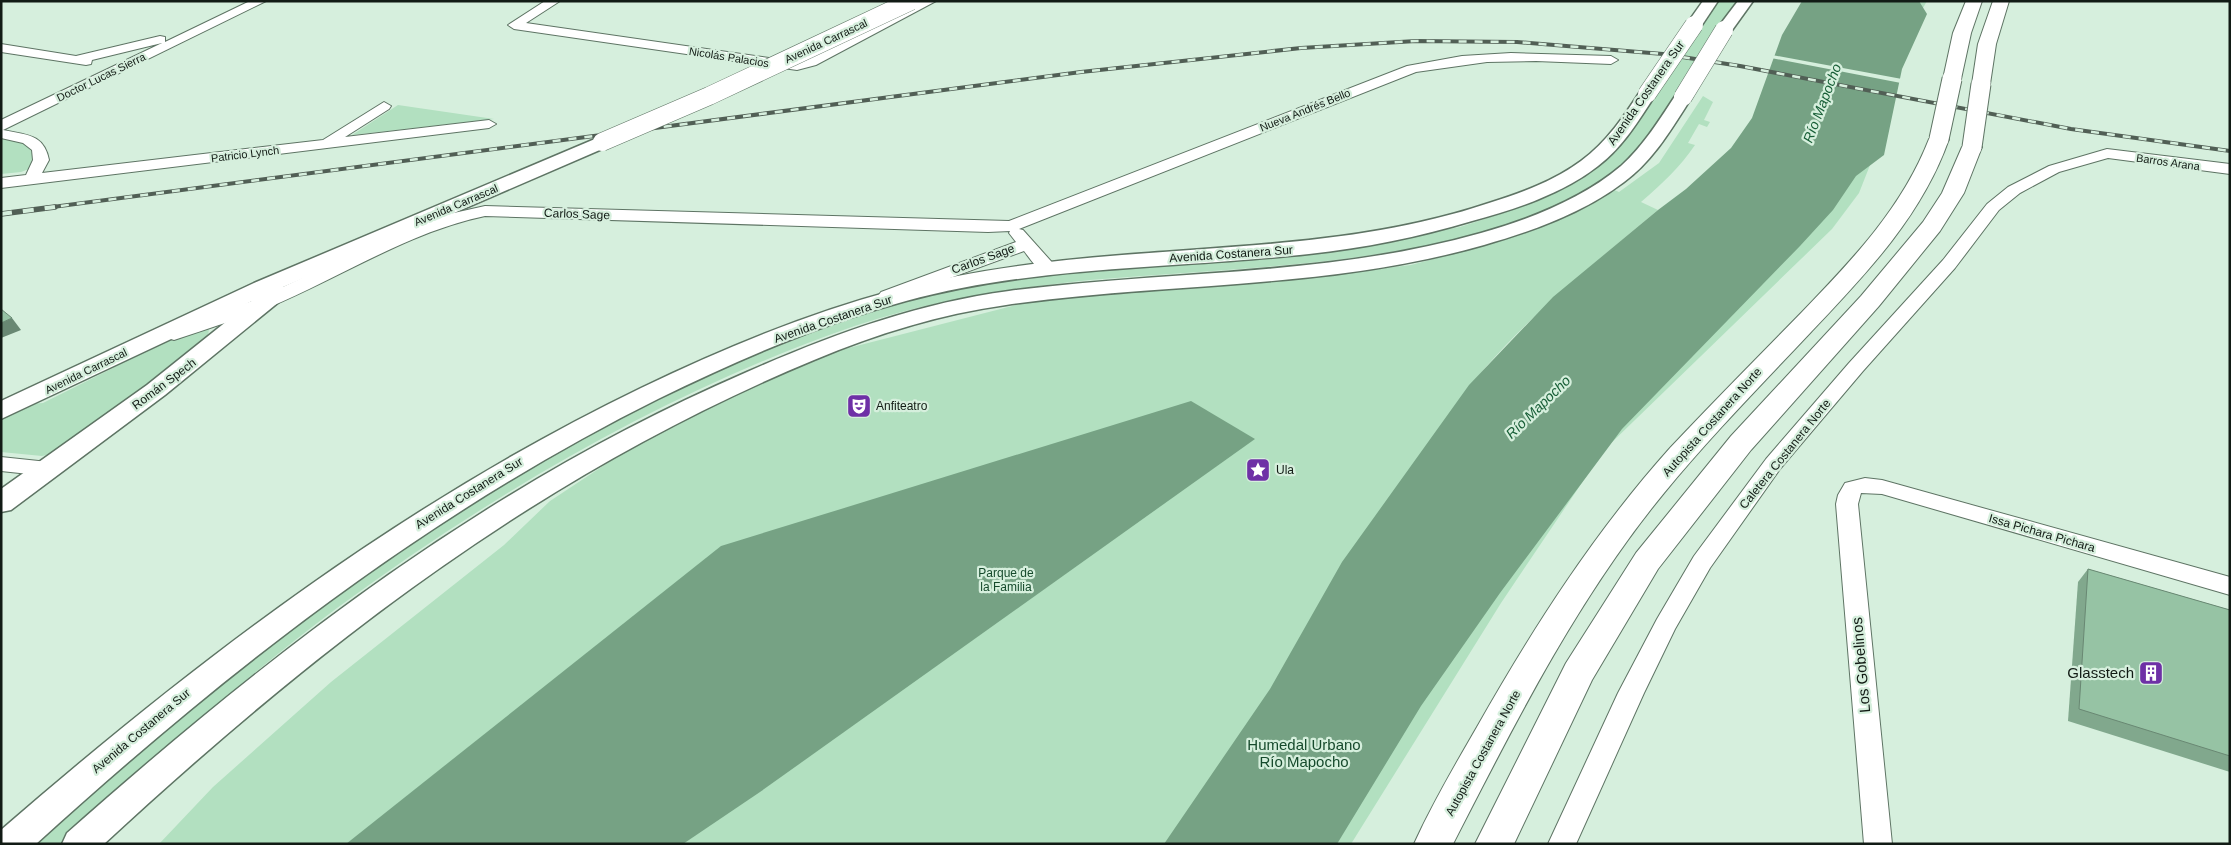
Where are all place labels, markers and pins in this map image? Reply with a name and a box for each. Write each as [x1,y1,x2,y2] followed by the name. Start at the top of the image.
[846,393,872,419] theatre icon: Anfiteatro
[876,399,928,413] place label: Anfiteatro
[1245,457,1271,483] place icon: Ula
[1276,463,1294,477] place label: Ula
[2138,660,2164,686] building icon: Glasstech
[2067,664,2134,681] place label: Glasstech

